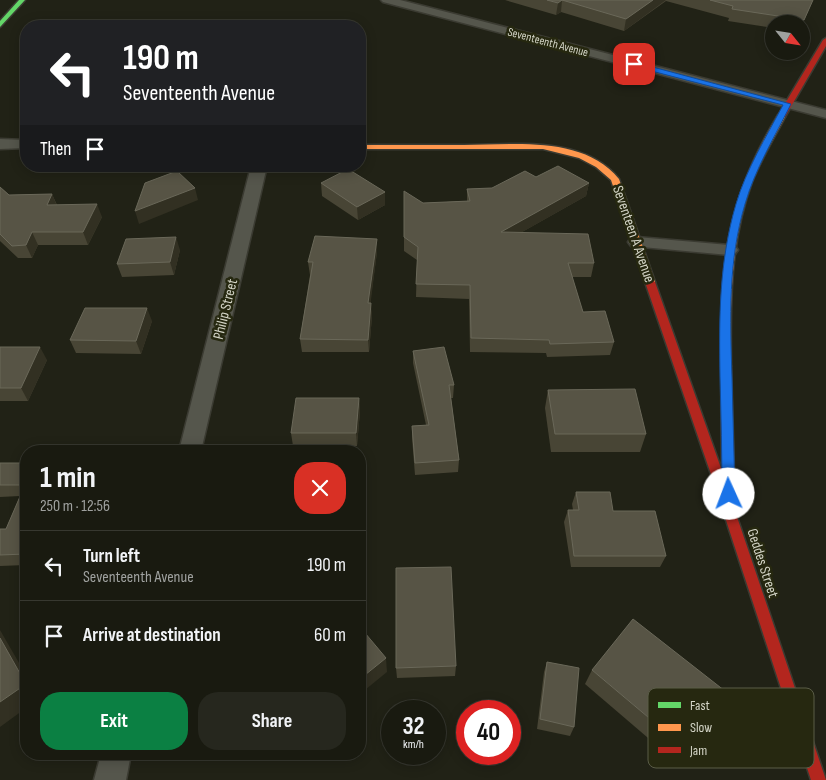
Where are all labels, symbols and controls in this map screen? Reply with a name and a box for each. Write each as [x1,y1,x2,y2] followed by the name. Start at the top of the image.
[765,15,810,60] north arrow
[765,15,810,60] map controls
[506,25,590,61] street label: Seventeenth Avenue
[123,37,199,80] text: 190 m
[40,40,105,105] icon: left
[613,43,655,85] pin
[620,50,648,78] icon: arrive
[123,80,275,107] text: Seventeenth Avenue
[81,135,109,163] icon: arrive
[40,138,71,161] text: Then
[608,183,659,285] street label: Seventeen A Avenue
[209,276,242,341] street label: Philip Street
[40,460,96,496] text: 1 min
[294,462,346,514] button: close
[702,467,754,519] position arrow
[40,497,110,516] text: 250 m · 12:56
[742,526,783,600] street label: Geddes Street
[83,545,140,568] text: Turn left
[40,552,68,580] icon: left
[307,554,346,577] text: 190 m
[83,568,194,587] text: Seventeenth Avenue
[40,622,68,650] icon: arrive
[83,624,221,647] text: Arrive at destination
[314,624,346,647] text: 60 m
[648,688,814,768] legend
[40,692,188,750] button: Exit
[198,692,346,750] button: Share
[690,697,710,714] text: Fast
[456,700,521,765] speed limit sign: 40
[402,711,425,742] text: 32
[690,719,712,736] text: Slow
[403,737,424,752] text: km/h
[689,742,707,759] text: Jam

